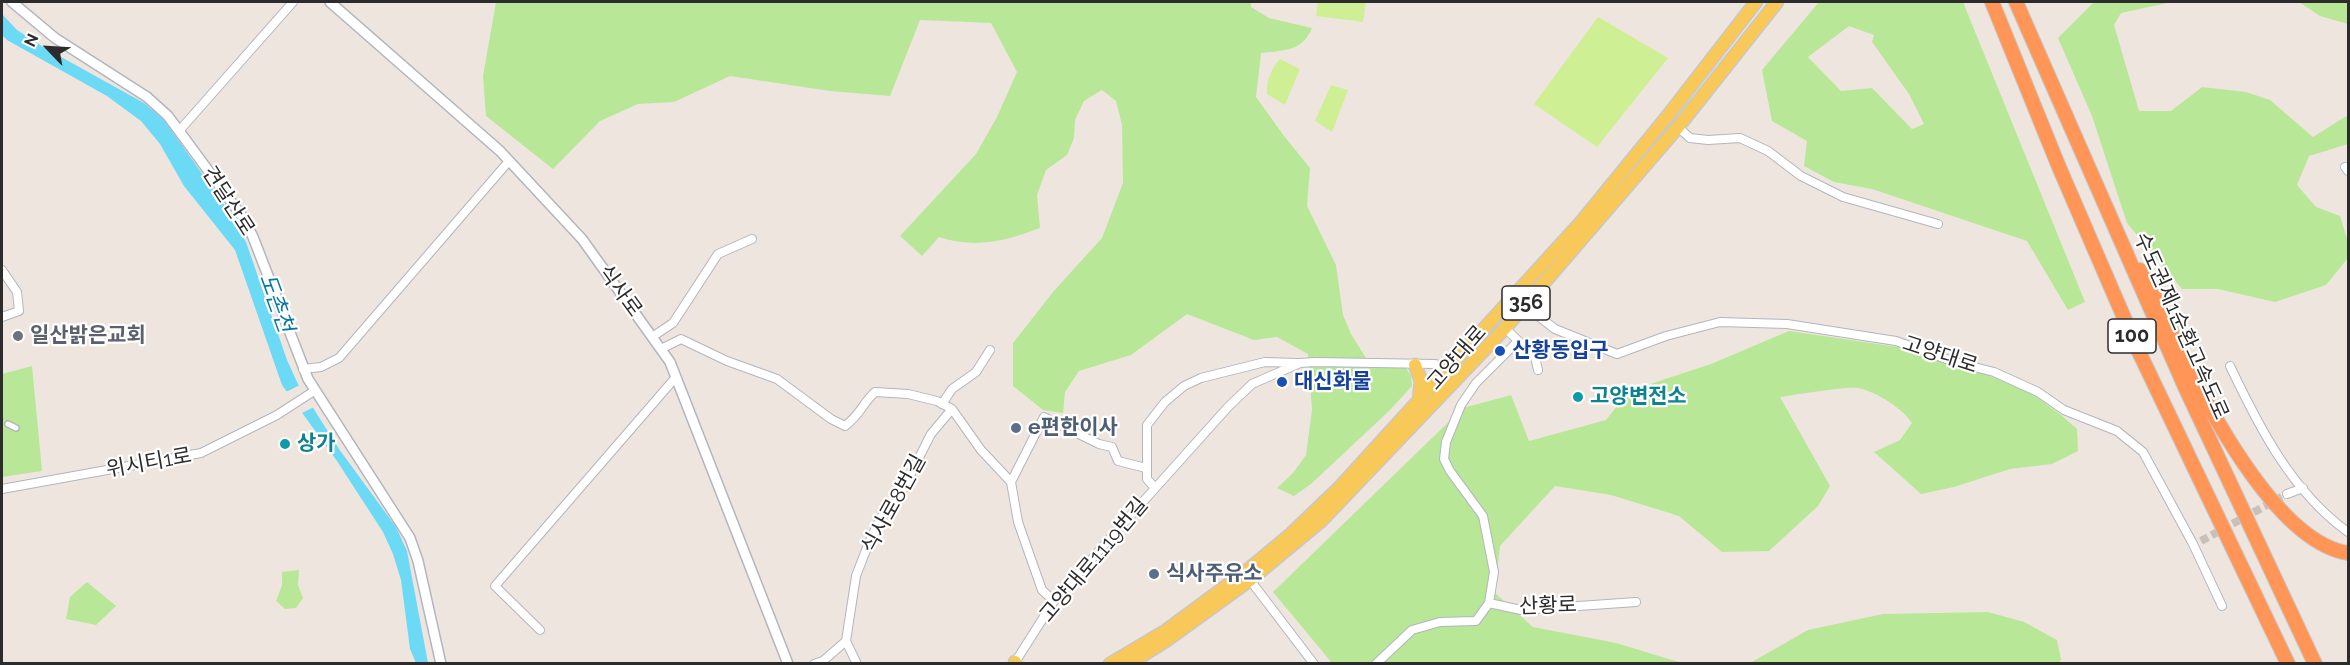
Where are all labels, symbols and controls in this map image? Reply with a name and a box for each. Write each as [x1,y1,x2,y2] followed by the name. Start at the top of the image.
[18,18,78,78] north arrow
[20,31,42,50] text: N
[196,162,260,240] street label: 견달산로
[2128,229,2234,423] street label: 수도권제1순환고속도로
[593,260,647,322] street label: 식사로
[253,270,299,336] water label: 도촌천
[1502,286,1550,320] road number: 356
[2108,319,2156,353] road number: 100
[1422,321,1492,395] street label: 고양대로
[30,323,146,349] place label: 일산밝은교회
[11,329,25,343] marker: 일산밝은교회
[1899,331,1981,379] street label: 고양대로
[1512,338,1609,364] place label: 산황동입구
[1493,344,1507,358] marker: 산황동입구
[1294,369,1371,395] place label: 대신화물
[1275,375,1289,389] marker: 대신화물
[1590,384,1687,410] place label: 고양변전소
[1571,390,1585,404] marker: 고양변전소
[1028,415,1118,441] place label: e편한이사
[1009,421,1023,435] marker: e편한이사
[297,431,336,457] place label: 상가
[278,437,292,451] marker: 상가
[104,443,194,483] street label: 위시티1로
[857,450,931,558] street label: 식사로8번길
[1034,492,1154,628] street label: 고양대로1119번길
[1166,561,1263,587] place label: 식사주유소
[1147,567,1161,581] marker: 식사주유소
[1519,592,1577,620] street label: 산황로

